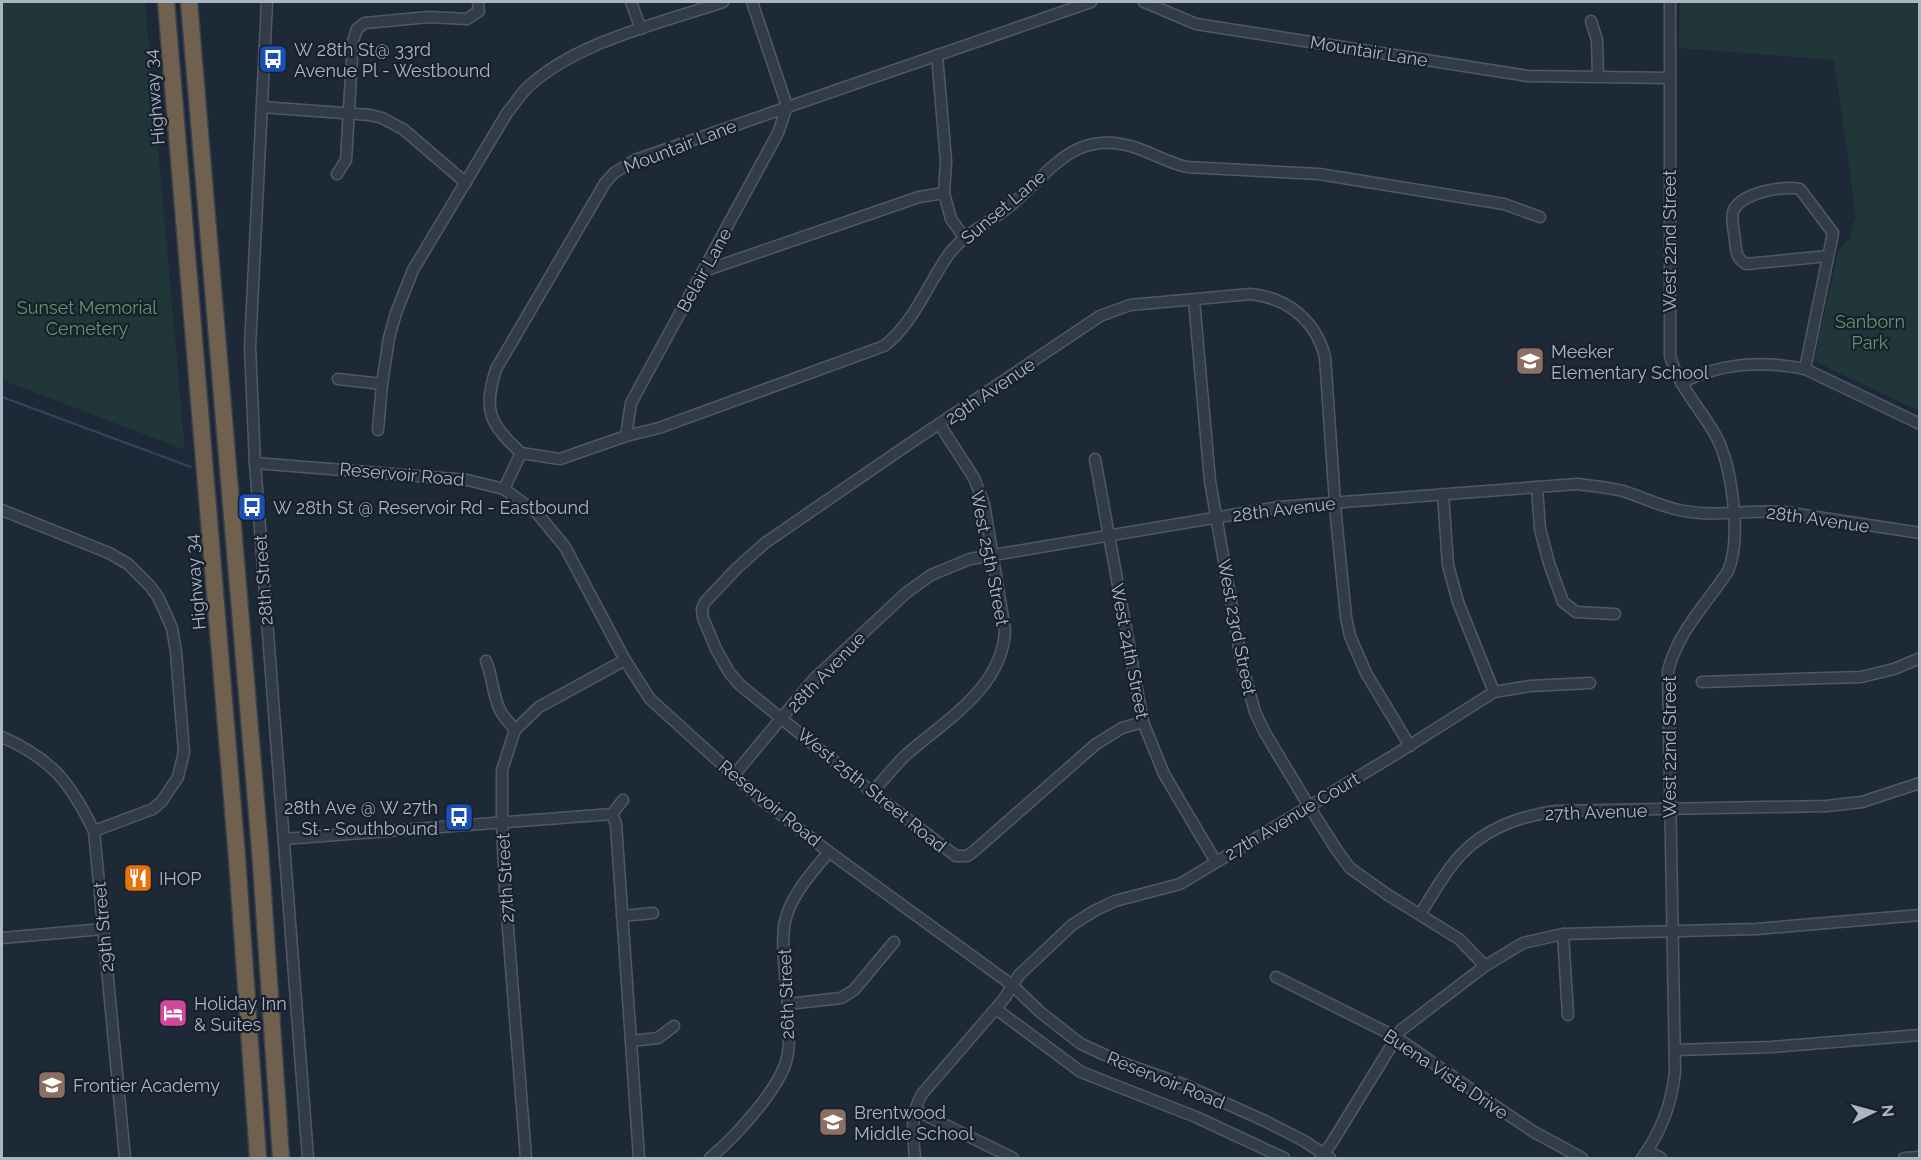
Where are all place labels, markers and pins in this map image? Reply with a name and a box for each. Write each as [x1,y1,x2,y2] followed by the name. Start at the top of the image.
[294,39,491,81] place label: W 28th St@ 33rd Avenue Pl - Westbound
[257,43,289,75] bus stop icon: W 28th St@ 33rd Avenue Pl - Westbound
[1551,341,1709,383] place label: Meeker Elementary School
[1514,345,1546,377] school or university icon: Meeker Elementary School
[236,491,268,523] bus stop icon: W 28th St @ Reservoir Rd - Eastbound
[273,497,589,518] place label: W 28th St @ Reservoir Rd - Eastbound
[284,797,438,839] place label: 28th Ave @ W 27th St - Southbound
[443,801,475,833] bus stop icon: 28th Ave @ W 27th St - Southbound
[122,862,154,894] restaurant icon: IHOP
[159,868,201,889] place label: IHOP
[194,993,287,1035] place label: Holiday Inn & Suites
[157,997,189,1029] hotel icon: Holiday Inn & Suites
[36,1069,68,1101] school or university icon: Frontier Academy
[73,1075,220,1096] place label: Frontier Academy
[854,1102,974,1144] place label: Brentwood Middle School
[817,1106,849,1138] school or university icon: Brentwood Middle School

